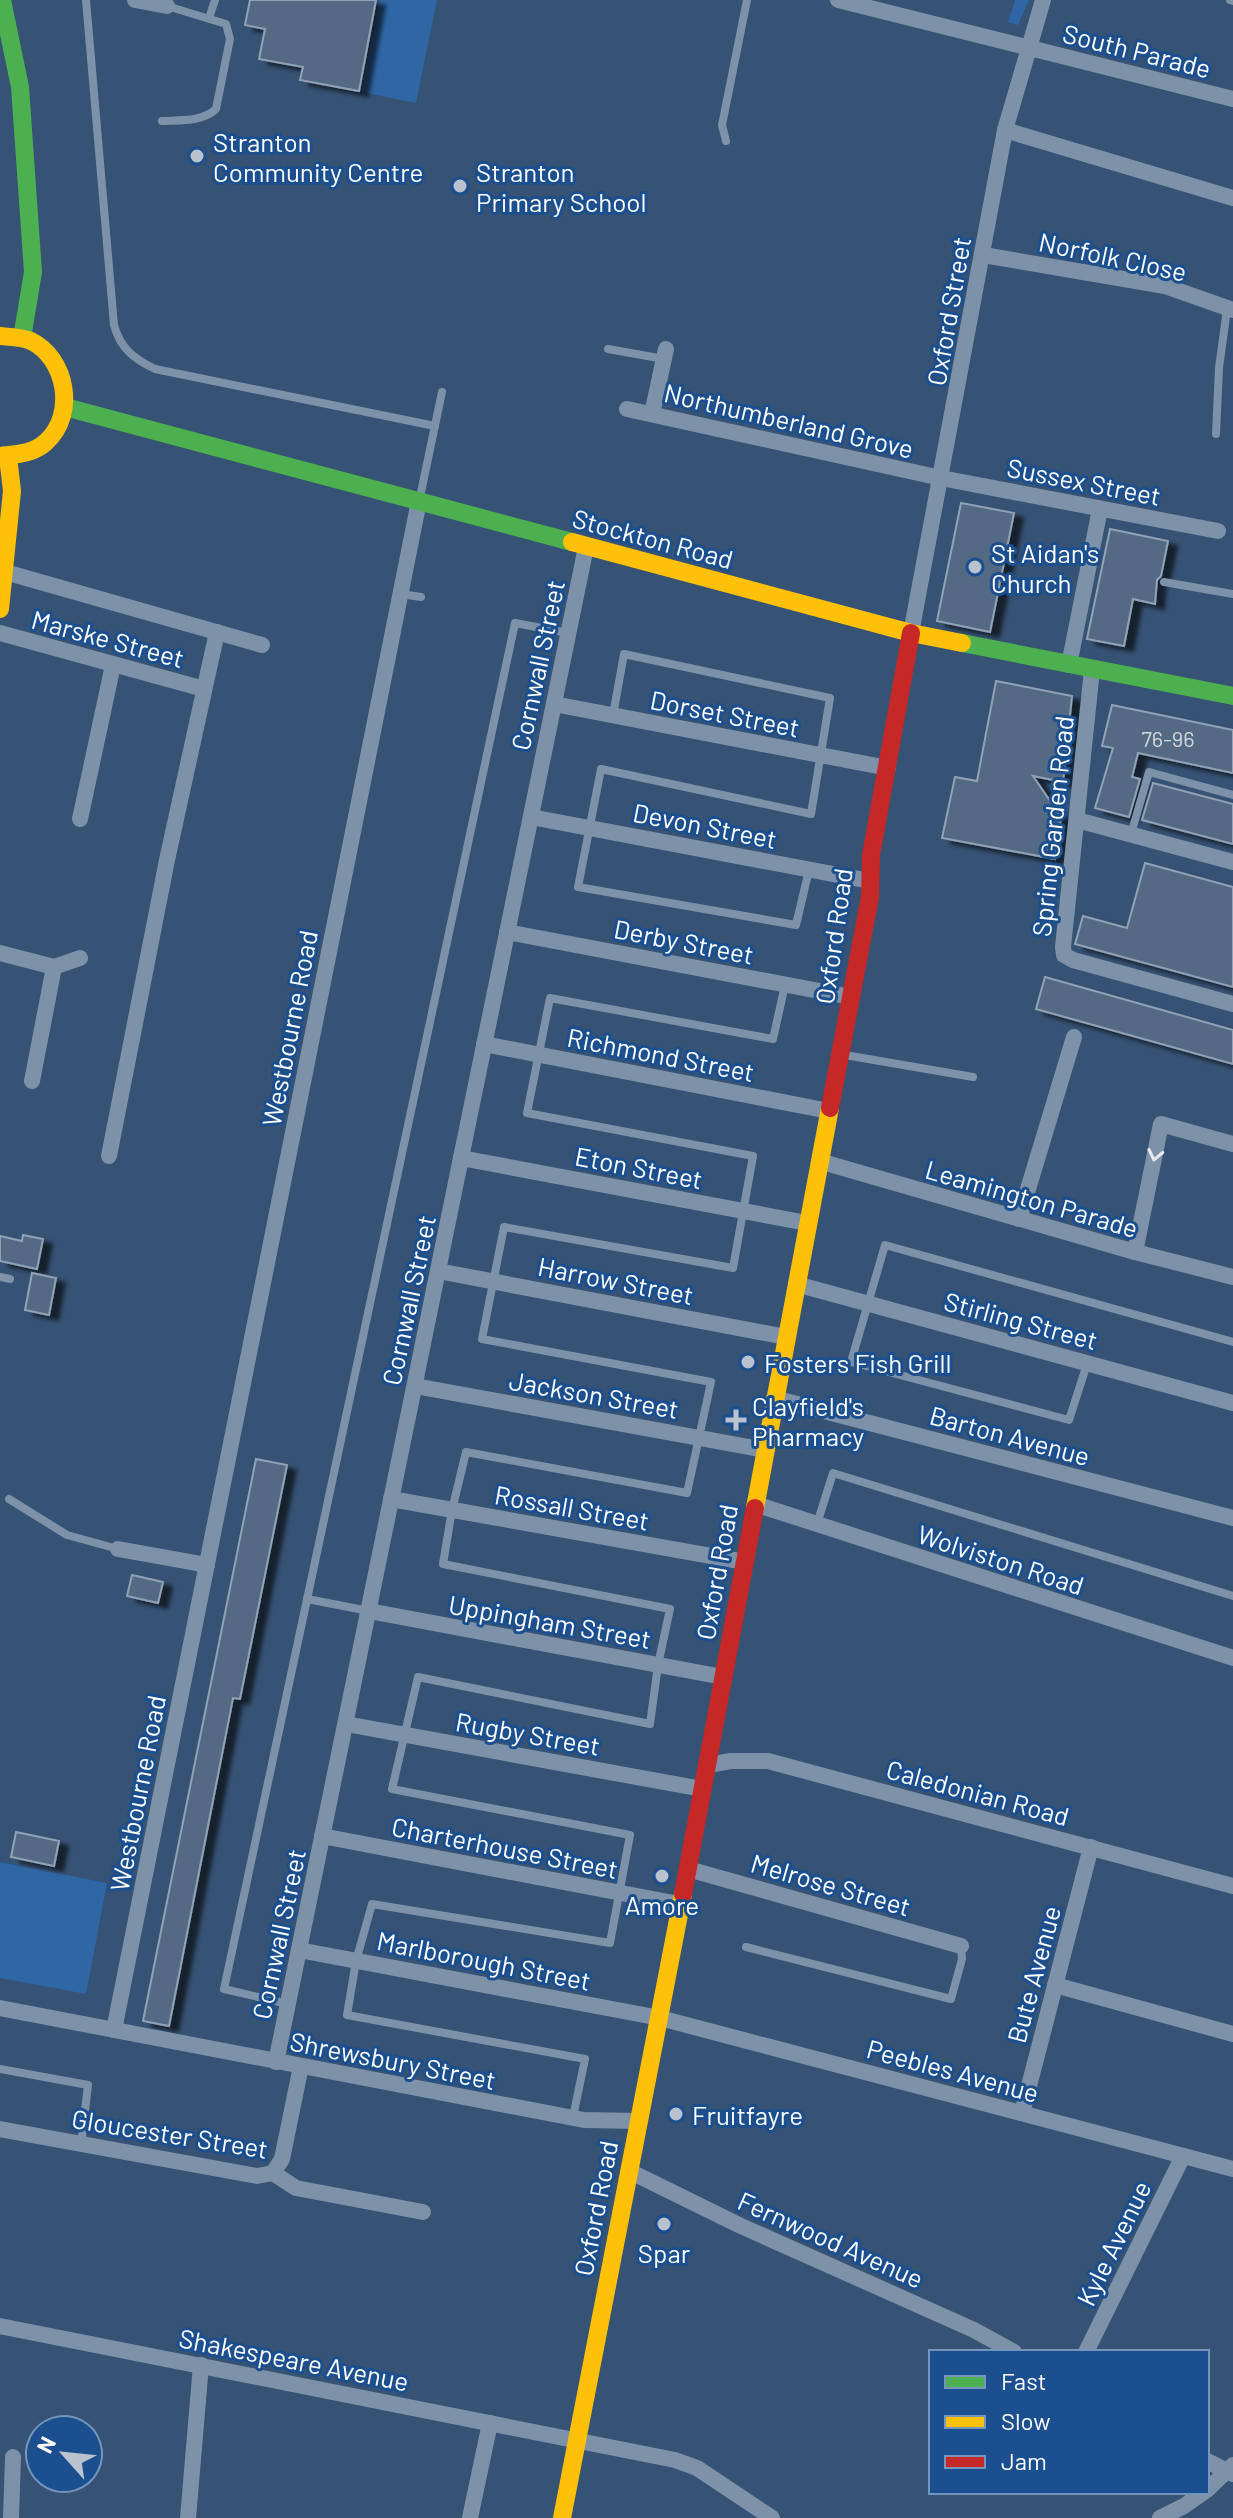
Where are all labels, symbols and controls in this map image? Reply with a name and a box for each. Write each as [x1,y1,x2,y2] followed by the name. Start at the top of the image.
[1060,17,1214,83] street label: South Parade
[213,126,423,187] place label: Stranton Community Centre
[188,147,206,165] marker: Stranton Community Centre
[476,156,647,217] place label: Stranton Primary School
[451,177,469,195] marker: Stranton Primary School
[1036,225,1190,287] street label: Norfolk Close
[920,234,976,388] street label: Oxford Street
[661,376,917,464] street label: Northumberland Grove
[1005,451,1163,511] street label: Sussex Street
[569,502,737,574] street label: Stockton Road
[991,537,1099,598] place label: St Aidan's Church
[966,558,984,576] marker: St Aidan's Church
[504,577,570,753] street label: Cornwall Street
[28,603,188,673] street label: Marske Street
[648,683,802,743] street label: Dorset Street
[1025,714,1079,938] street label: Spring Garden Road
[1141,725,1195,751] house number: 76-96
[630,796,780,854] street label: Devon Street
[808,866,858,1006] street label: Oxford Road
[612,912,756,970] street label: Derby Street
[255,927,323,1129] street label: Westbourne Road
[565,1021,757,1087] street label: Richmond Street
[573,1139,705,1195] street label: Eton Street
[1147,1148,1164,1161] one-way arrow
[922,1153,1142,1243] street label: Leamington Parade
[375,1212,441,1388] street label: Cornwall Street
[536,1250,696,1310] street label: Harrow Street
[941,1285,1101,1355] street label: Stirling Street
[764,1347,952,1378] place label: Fosters Fish Grill
[739,1353,757,1371] marker: Fosters Fish Grill
[507,1364,681,1424] street label: Jackson Street
[752,1390,864,1451] place label: Clayfield's Pharmacy
[927,1399,1093,1471] street label: Barton Avenue
[727,1411,745,1429] marker: Clayfield's Pharmacy
[492,1478,652,1536] street label: Rossall Street
[689,1502,743,1642] street label: Oxford Road
[914,1518,1088,1600] street label: Wolviston Road
[446,1588,654,1654] street label: Uppingham Street
[103,1692,171,1894] street label: Westbourne Road
[453,1705,603,1761] street label: Rugby Street
[883,1753,1073,1831] street label: Caledonian Road
[389,1810,621,1884] street label: Charterhouse Street
[245,1846,311,2022] street label: Cornwall Street
[748,1846,914,1922] street label: Melrose Street
[653,1867,671,1885] marker: Amore
[625,1889,699,1920] place label: Amore
[1000,1902,1066,2046] street label: Bute Avenue
[374,1924,594,1996] street label: Marlborough Street
[287,2025,499,2095] street label: Shrewsbury Street
[864,2032,1042,2108] street label: Peebles Avenue
[692,2099,803,2130] place label: Fruitfayre
[70,2102,270,2164] street label: Gloucester Street
[667,2105,685,2123] marker: Fruitfayre
[567,2138,623,2278] street label: Oxford Road
[1069,2176,1157,2310] street label: Kyle Avenue
[734,2184,928,2294] street label: Fernwood Avenue
[655,2215,673,2233] marker: Spar
[638,2237,691,2268] place label: Spar
[177,2322,411,2396] street label: Shakespeare Avenue
[929,2350,1209,2494] legend
[1001,2366,1046,2395] text: Fast
[1001,2406,1050,2435] text: Slow
[24,2414,104,2494] north arrow
[30,2432,60,2457] text: N
[1001,2446,1047,2475] text: Jam

